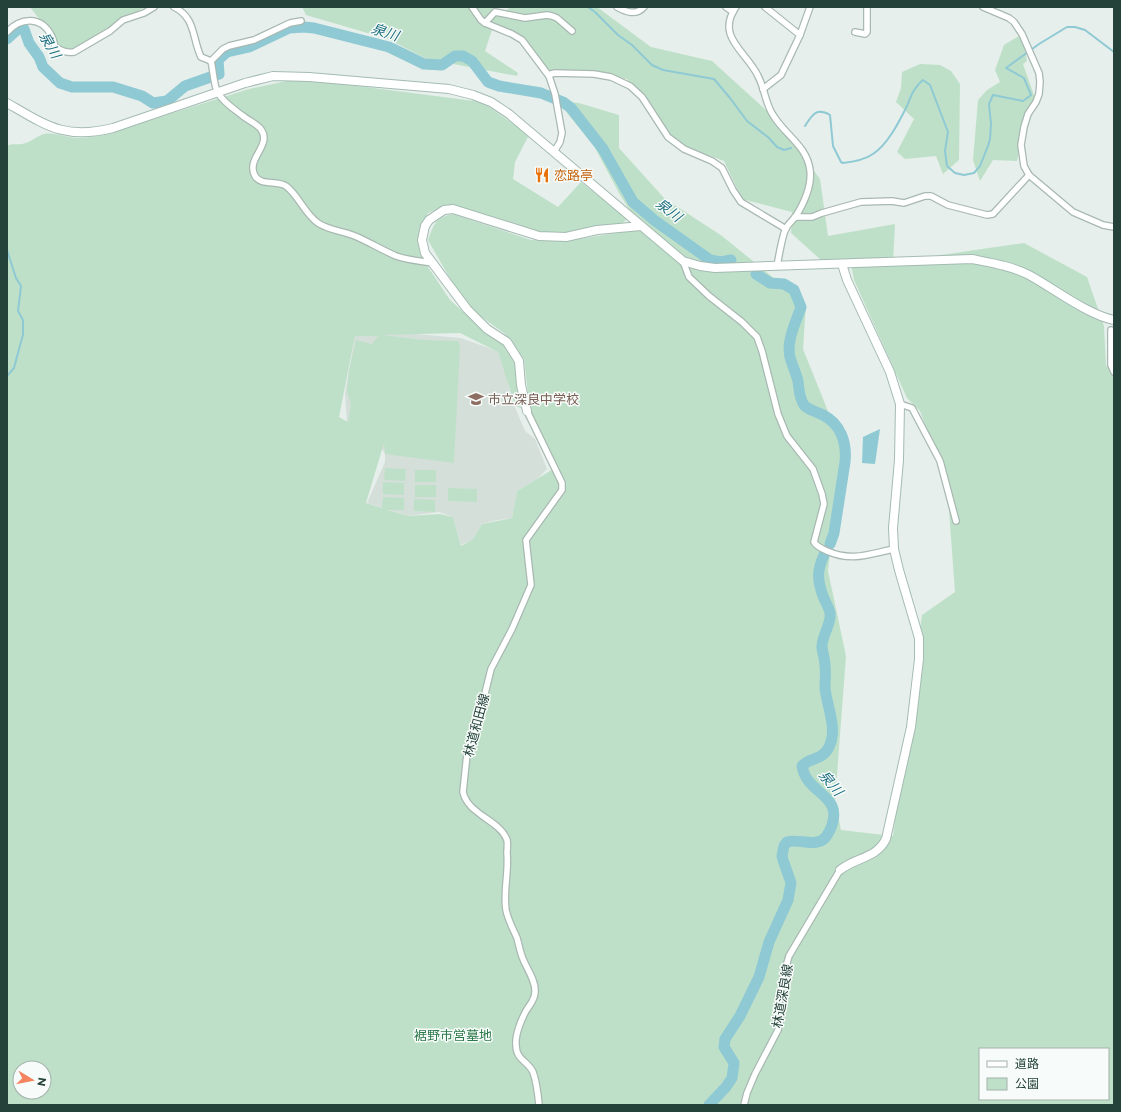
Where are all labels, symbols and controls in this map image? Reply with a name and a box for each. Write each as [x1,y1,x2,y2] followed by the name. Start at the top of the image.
[369,19,403,46] water label: 泉川
[35,28,66,63] water label: 泉川
[533,166,551,184] restaurant icon: 恋路亭
[554,167,593,183] place label: 恋路亭
[652,194,687,227] water label: 泉川
[467,390,485,408] school or university icon: 市立深良中学校
[488,391,579,407] place label: 市立深良中学校
[460,692,492,758] street label: 林道和田線
[815,766,848,801] water label: 泉川
[768,963,796,1029] street label: 林道深良線
[414,1027,492,1043] park label: 裾野市営墓地
[979,1048,1109,1100] legend
[1015,1056,1039,1071] text: 道路
[12,1060,52,1100] north arrow
[34,1076,50,1087] text: N
[1015,1076,1039,1091] text: 公園

